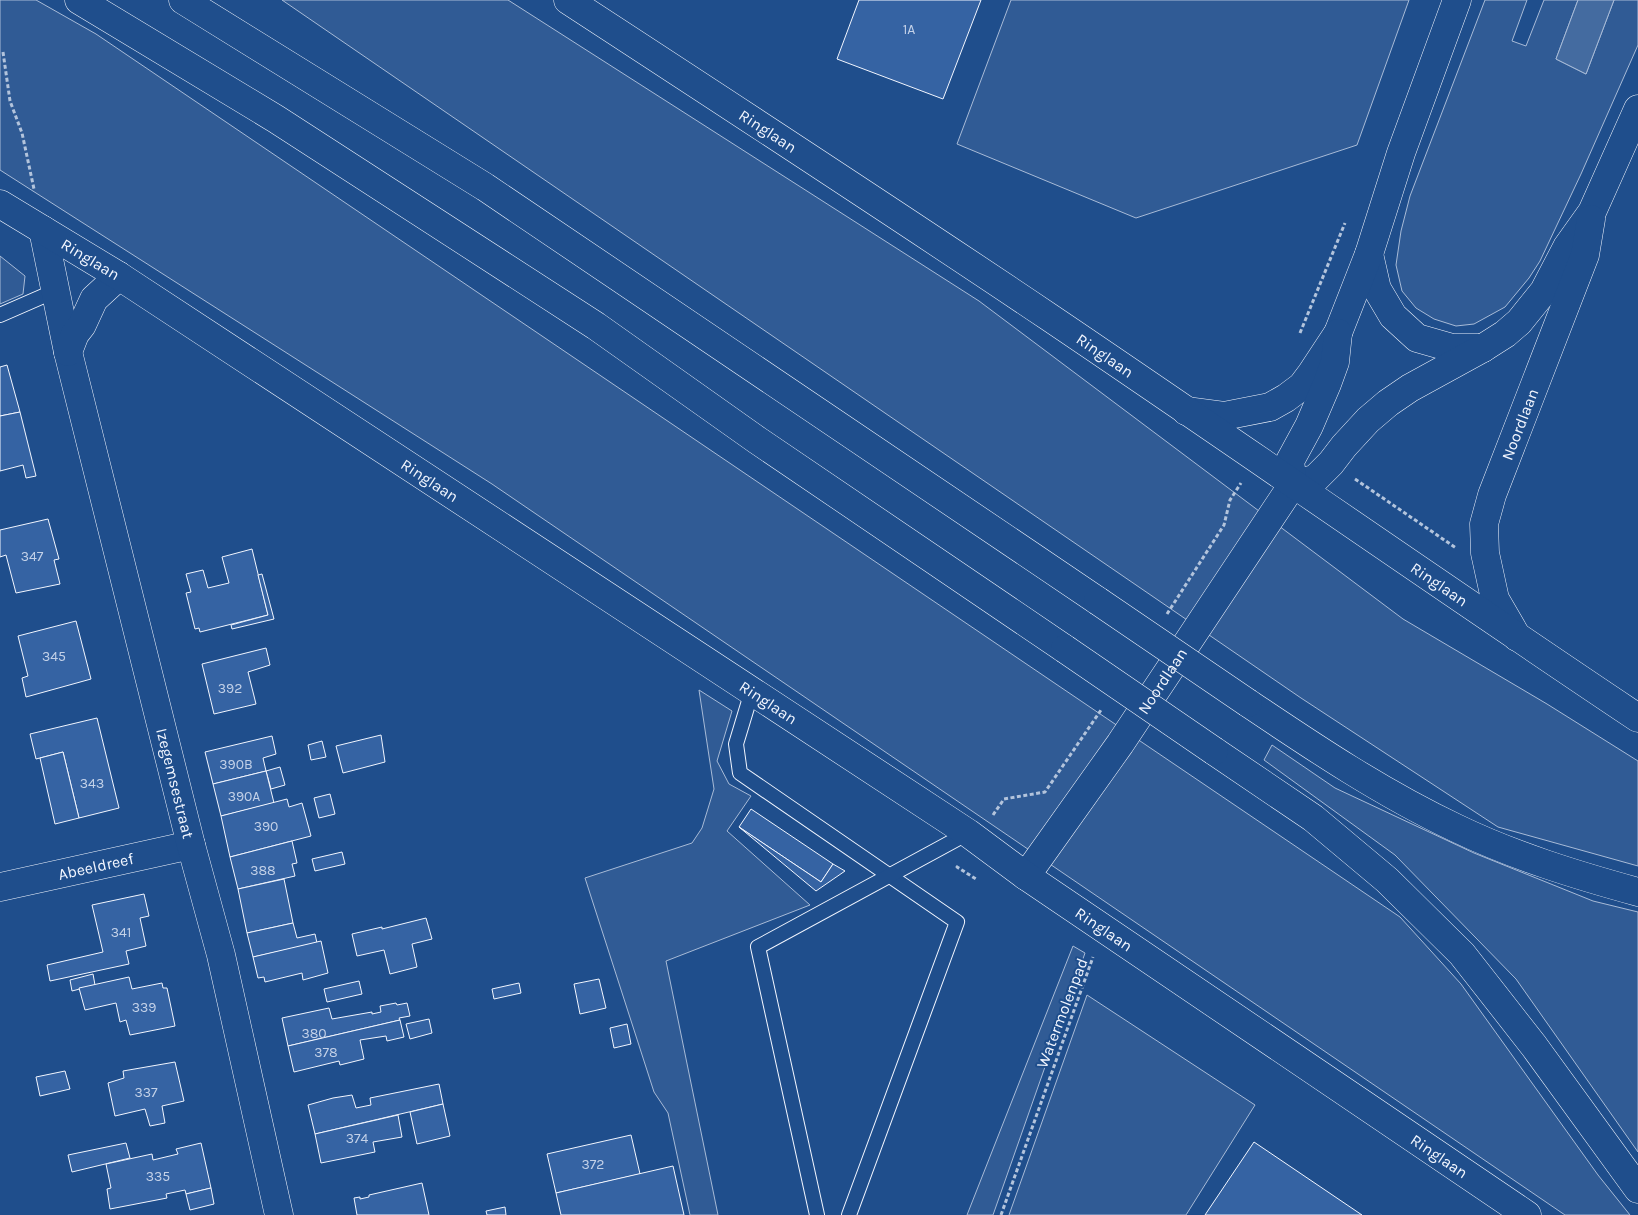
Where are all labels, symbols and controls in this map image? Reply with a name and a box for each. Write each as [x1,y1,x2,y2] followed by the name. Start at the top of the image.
[903,21,915,38] house number: 1A
[736,105,801,157] street label: Ringlaan
[58,234,123,284] street label: Ringlaan
[1073,329,1138,381] street label: Ringlaan
[1497,386,1542,463] street label: Noordlaan
[398,454,462,506] street label: Ringlaan
[21,548,44,565] house number: 347
[1407,558,1472,610] street label: Ringlaan
[1133,644,1191,717] street label: Noordlaan
[42,648,66,665] house number: 345
[736,676,801,728] street label: Ringlaan
[218,680,242,697] house number: 392
[153,726,198,840] street label: Izegemsestraat
[219,756,253,773] house number: 390B
[80,775,104,792] house number: 343
[228,788,260,805] house number: 390A
[254,818,278,835] house number: 390
[56,848,136,883] street label: Abeeldreef
[250,862,276,879] house number: 388
[1072,903,1136,955] street label: Ringlaan
[111,924,131,941] house number: 341
[1032,955,1092,1071] street label: Watermolenpad
[132,999,156,1016] house number: 339
[301,1025,327,1042] house number: 380
[314,1044,338,1061] house number: 378
[134,1084,158,1101] house number: 337
[346,1130,369,1147] house number: 374
[1407,1130,1472,1182] street label: Ringlaan
[582,1156,604,1173] house number: 372
[146,1168,170,1185] house number: 335

